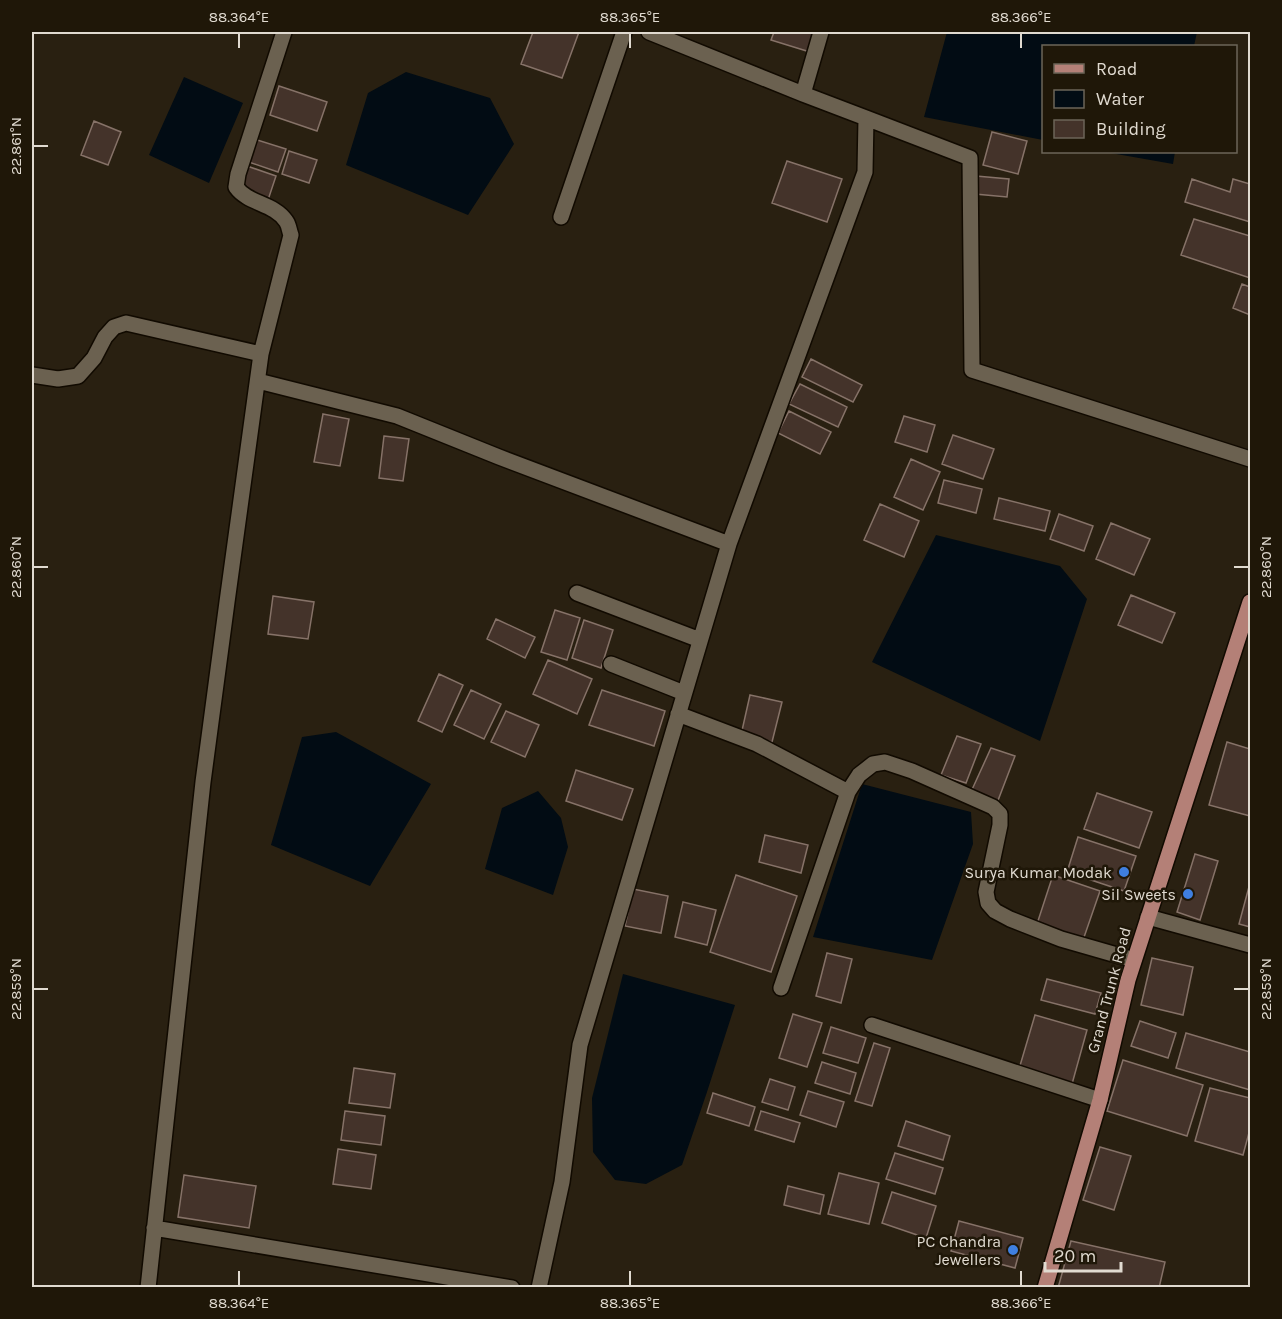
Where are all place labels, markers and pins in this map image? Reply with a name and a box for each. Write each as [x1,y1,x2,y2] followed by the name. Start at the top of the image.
[964,863,1112,882] place label: Surya Kumar Modak
[1117,865,1131,879] marker: Surya Kumar Modak
[1101,885,1176,904] place label: Sil Sweets
[1181,887,1195,901] marker: Sil Sweets
[917,1232,1001,1269] place label: PC Chandra Jewellers
[1006,1243,1020,1257] marker: PC Chandra Jewellers

